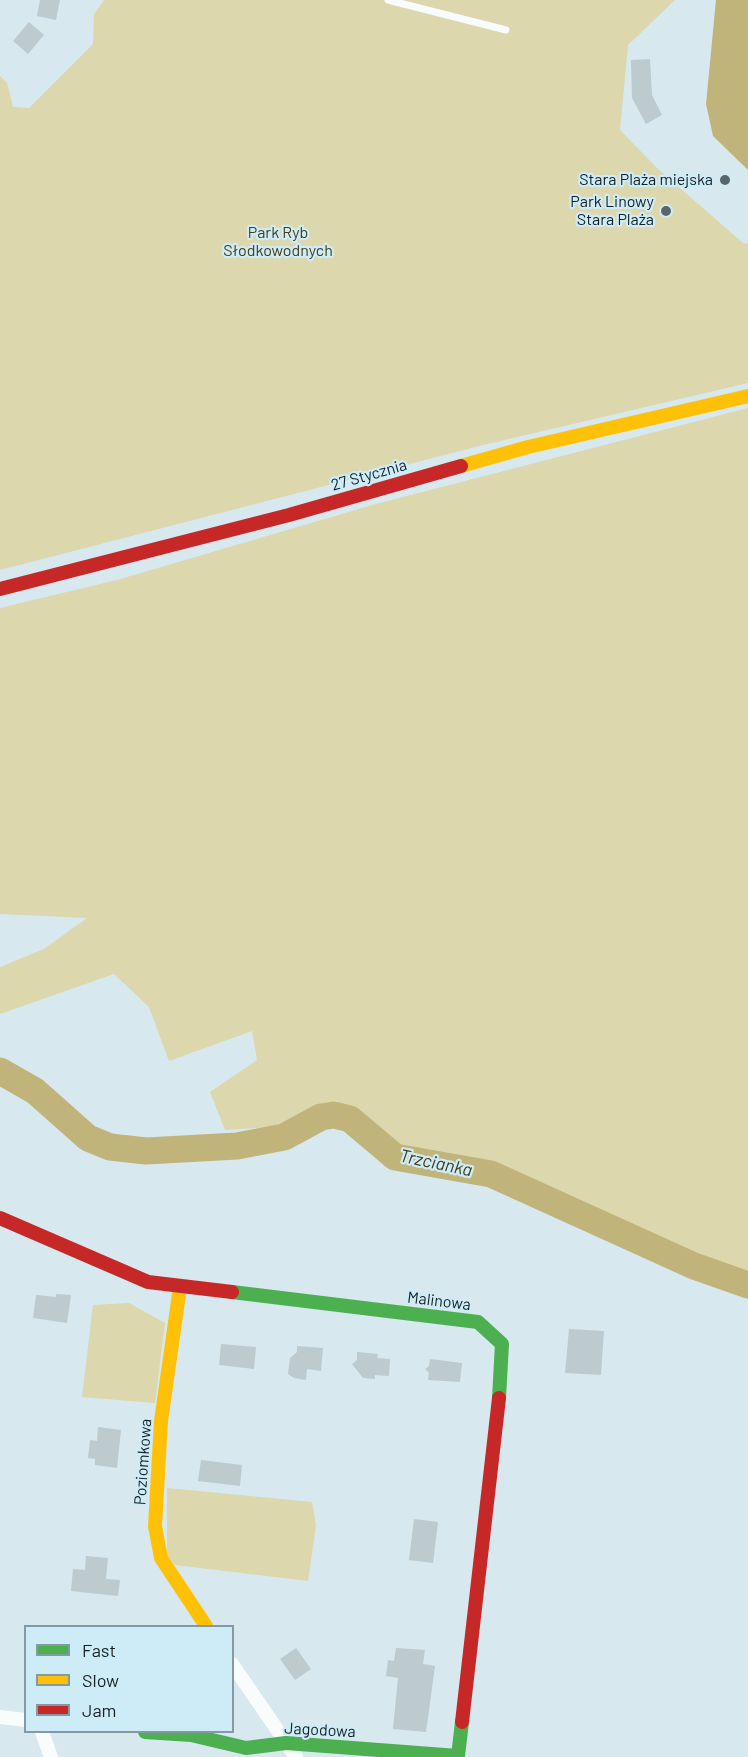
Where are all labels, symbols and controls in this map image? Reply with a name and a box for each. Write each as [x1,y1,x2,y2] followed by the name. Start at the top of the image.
[579,170,713,190] place label: Stara Plaża miejska
[718,173,732,187] marker: Stara Plaża miejska
[570,192,654,230] place label: Park Linowy Stara Plaża
[659,204,673,218] marker: Park Linowy Stara Plaża
[223,223,333,261] park label: Park Ryb Słodkowodnych
[329,455,409,495] street label: 27 Stycznia
[398,1145,474,1181] water label: Trzcianka
[406,1288,472,1314] street label: Malinowa
[130,1418,156,1506] street label: Poziomkowa
[24,1625,234,1733] legend
[82,1639,116,1661] text: Fast
[82,1669,119,1691] text: Slow
[82,1699,116,1721] text: Jam
[284,1719,356,1741] street label: Jagodowa

